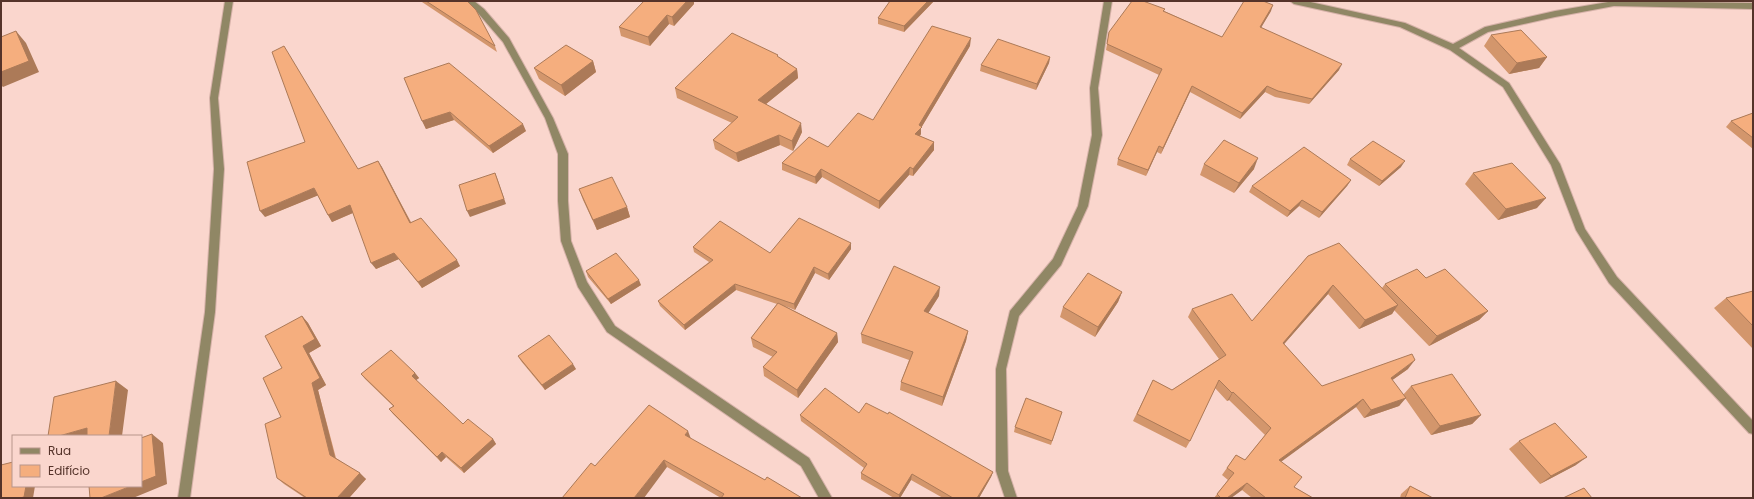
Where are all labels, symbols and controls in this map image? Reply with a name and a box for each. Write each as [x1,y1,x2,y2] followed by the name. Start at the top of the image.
[12,435,142,487] legend
[48,442,71,459] text: Rua
[48,462,90,479] text: Edifício

